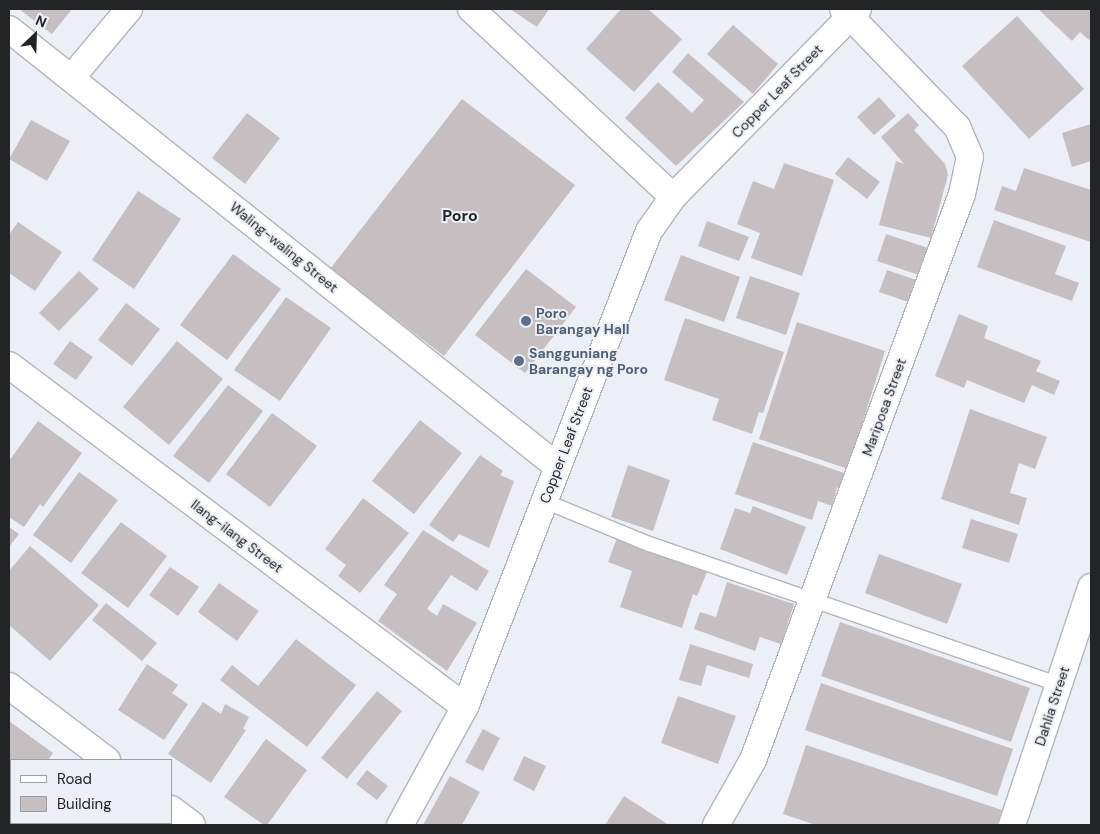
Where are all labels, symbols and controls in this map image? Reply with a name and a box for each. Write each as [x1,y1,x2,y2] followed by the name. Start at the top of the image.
[10,10,60,60] north arrow
[33,11,49,32] text: N
[728,41,826,141] street label: Copper Leaf Street
[227,198,341,296] street label: Waling-waling Street
[442,206,478,226] district label: Poro
[536,305,629,338] place label: Poro Barangay Hall
[520,315,532,327] marker: Poro Barangay Hall
[529,345,648,378] place label: Sangguniang Barangay ng Poro
[513,355,525,367] marker: Sangguniang Barangay ng Poro
[858,356,910,458] street label: Mariposa Street
[536,384,596,506] street label: Copper Leaf Street
[188,496,286,576] street label: Ilang-ilang Street
[1031,664,1073,748] street label: Dahlia Street
[10,759,172,824] legend
[57,769,92,789] text: Road
[57,794,112,814] text: Building

